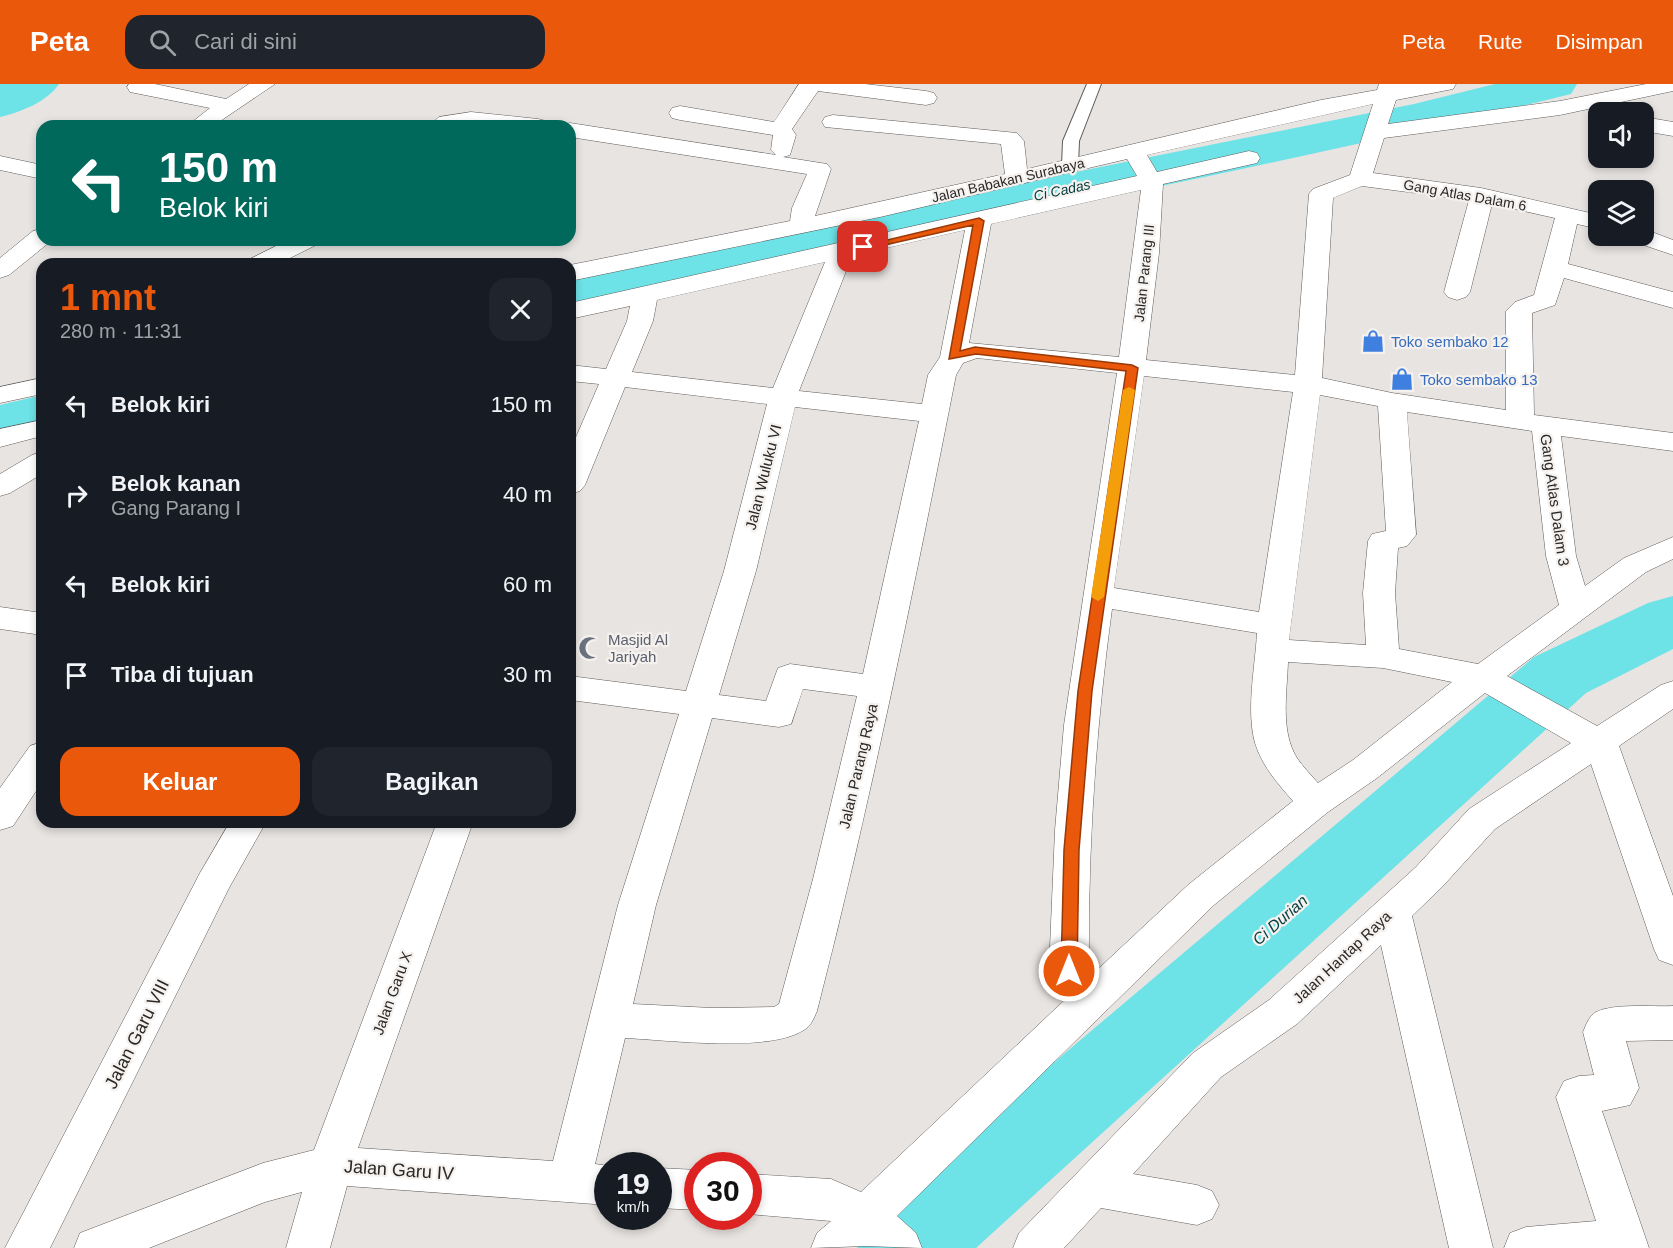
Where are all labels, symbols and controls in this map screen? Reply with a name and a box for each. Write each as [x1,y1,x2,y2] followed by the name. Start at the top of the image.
[125,15,545,69] search box
[30,26,89,57] text: Peta
[146,26,179,59] icon: search
[194,29,297,54] text: Cari di sini
[1402,30,1445,53] text: Peta
[1478,30,1522,53] text: Rute
[1555,30,1643,53] text: Disimpan
[1588,102,1654,246] map controls
[1588,102,1654,168] button: sound
[60,144,138,222] icon: left
[159,144,278,191] text: 150 m
[930,155,1086,205] street label: Jalan Babakan Surabaya
[1032,176,1092,204] water label: Ci Cadas
[1402,176,1528,214] street label: Gang Atlas Dalam 6
[1588,180,1654,246] button: layers
[159,193,269,223] text: Belok kiri
[837,221,888,272] pin
[1131,223,1157,323] street label: Jalan Parang III
[846,230,879,263] icon: arrive
[60,277,156,318] text: 1 mnt
[489,278,552,341] button: close
[60,320,182,342] text: 280 m · 11:31
[1360,328,1386,354] shop icon: Toko sembako 12
[1391,333,1509,350] place label: Toko sembako 12
[1389,366,1415,392] shop icon: Toko sembako 13
[1420,371,1538,388] place label: Toko sembako 13
[60,389,93,422] icon: left
[111,392,210,417] text: Belok kiri
[491,392,552,417] text: 150 m
[742,422,784,532] street label: Jalan Wuluku VI
[1537,433,1573,567] street label: Gang Atlas Dalam 3
[111,471,241,496] text: Belok kanan
[60,479,93,512] icon: right
[503,482,552,507] text: 40 m
[111,497,241,519] text: Gang Parang I
[60,569,93,602] icon: left
[111,572,210,597] text: Belok kiri
[503,572,552,597] text: 60 m
[608,631,668,665] place label: Masjid Al Jariyah
[577,635,603,661] mosque icon: Masjid Al Jariyah
[60,659,93,692] icon: arrive
[111,662,254,687] text: Tiba di tujuan
[503,662,552,687] text: 30 m
[835,701,881,830] street label: Jalan Parang Raya
[60,747,300,816] button: Keluar
[312,747,552,816] button: Bagikan
[1249,892,1311,948] water label: Ci Durian
[1290,907,1395,1007] street label: Jalan Hantap Raya
[1037,939,1101,1003] position arrow
[369,949,415,1037] street label: Jalan Garu X
[101,976,173,1092] street label: Jalan Garu VIII
[684,1152,762,1230] speed limit sign: 30
[343,1156,455,1184] street label: Jalan Garu IV
[616,1167,650,1200] text: 19
[617,1198,649,1215] text: km/h

